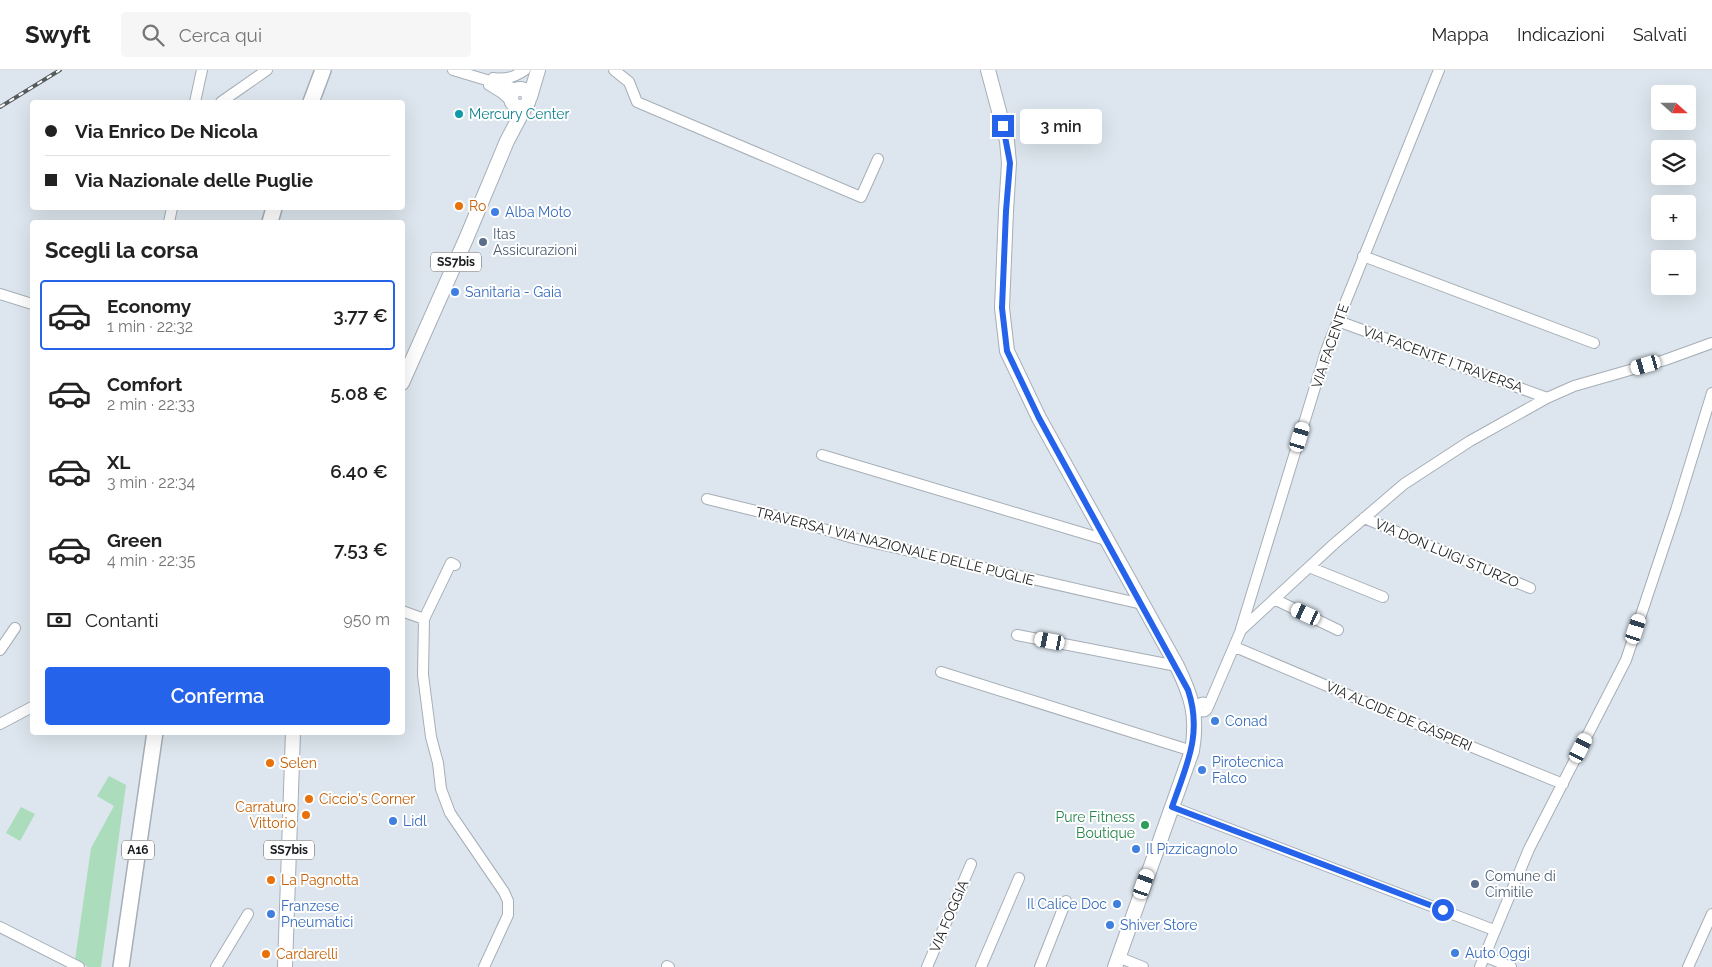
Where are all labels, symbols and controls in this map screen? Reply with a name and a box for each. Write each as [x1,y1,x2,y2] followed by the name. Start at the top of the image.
[121,12,471,57] search box
[25,20,91,49] text: Swyft
[139,21,167,49] icon: search
[179,24,262,46] text: Cerca qui
[1431,24,1489,45] text: Mappa
[1517,24,1605,45] text: Indicazioni
[1633,24,1687,45] text: Salvati
[1651,85,1696,130] north arrow
[1651,85,1696,295] map controls
[469,106,569,122] place label: Mercury Center
[453,108,465,120] marker: Mercury Center
[1020,108,1103,144] callout: 3 min
[992,115,1014,137] route end
[1041,117,1082,136] text: 3 min
[75,120,258,142] text: Via Enrico De Nicola
[1651,140,1696,185] button: layers
[75,169,313,191] text: Via Nazionale delle Puglie
[1651,195,1696,240] button: +
[469,198,486,214] place label: Ro
[453,200,465,212] marker: Ro
[505,204,571,220] place label: Alba Moto
[489,206,501,218] marker: Alba Moto
[493,226,577,258] place label: Itas Assicurazioni
[477,236,489,248] marker: Itas Assicurazioni
[45,237,198,263] text: Scegli la corsa
[1651,250,1696,295] button: −
[431,252,481,272] road number: SS7bis
[465,284,562,300] place label: Sanitaria - Gaia
[449,286,461,298] marker: Sanitaria - Gaia
[47,293,92,338] icon: car
[107,295,191,317] text: Economy
[1308,302,1352,390] street label: VIA FACENTE
[333,304,388,326] text: 3.77 €
[107,317,193,336] text: 1 min · 22:32
[1361,322,1526,396] street label: VIA FACENTE I TRAVERSA
[1629,354,1662,376] car
[47,371,92,416] icon: car
[107,373,182,395] text: Comfort
[331,382,388,404] text: 5.08 €
[107,395,195,414] text: 2 min · 22:33
[1288,420,1311,454] car
[47,449,92,494] icon: car
[107,451,130,473] text: XL
[330,460,388,482] text: 6.40 €
[107,473,195,492] text: 3 min · 22:34
[754,504,1036,588] street label: TRAVERSA I VIA NAZIONALE DELLE PUGLIE
[1372,515,1522,591] street label: VIA DON LUIGI STURZO
[47,527,92,572] icon: car
[107,529,162,551] text: Green
[334,538,388,560] text: 7.53 €
[107,551,195,570] text: 4 min · 22:35
[1289,601,1322,627] car
[45,606,73,634] icon: cash
[85,609,159,631] text: Contanti
[343,610,390,629] text: 950 m
[1624,612,1647,646] car
[1033,631,1066,651] car
[45,667,390,725] button: Conferma
[1323,678,1475,754] street label: VIA ALCIDE DE GASPERI
[1225,713,1267,729] place label: Conad
[1209,715,1221,727] marker: Conad
[1567,731,1594,765] car
[1212,754,1284,786] place label: Pirotecnica Falco
[280,755,317,771] place label: Selen
[264,757,276,769] marker: Selen
[1196,764,1208,776] marker: Pirotecnica Falco
[319,791,415,807] place label: Ciccio's Corner
[303,793,315,805] marker: Ciccio's Corner
[235,799,296,831] place label: Carraturo Vittorio
[300,809,312,821] marker: Carraturo Vittorio
[1056,809,1135,841] place label: Pure Fitness Boutique
[403,813,427,829] place label: Lidl
[387,815,399,827] marker: Lidl
[1139,819,1151,831] marker: Pure Fitness Boutique
[122,840,154,860] road number: A16
[264,840,314,860] road number: SS7bis
[1146,841,1238,857] place label: Il Pizzicagnolo
[1130,843,1142,855] marker: Il Pizzicagnolo
[1132,867,1155,901] car
[1485,868,1556,900] place label: Comune di Cimitile
[281,872,359,888] place label: La Pagnotta
[265,874,277,886] marker: La Pagnotta
[927,877,972,955] street label: VIA FOGGIA
[1469,878,1481,890] marker: Comune di Cimitile
[1027,896,1107,912] place label: Il Calice Doc
[281,898,353,930] place label: Franzese Pneumatici
[1111,898,1123,910] marker: Il Calice Doc
[1432,899,1454,921] route start
[265,908,277,920] marker: Franzese Pneumatici
[1120,917,1197,933] place label: Shiver Store
[1104,919,1116,931] marker: Shiver Store
[1465,945,1530,961] place label: Auto Oggi
[276,946,338,962] place label: Cardarelli
[1449,947,1461,959] marker: Auto Oggi
[260,948,272,960] marker: Cardarelli

